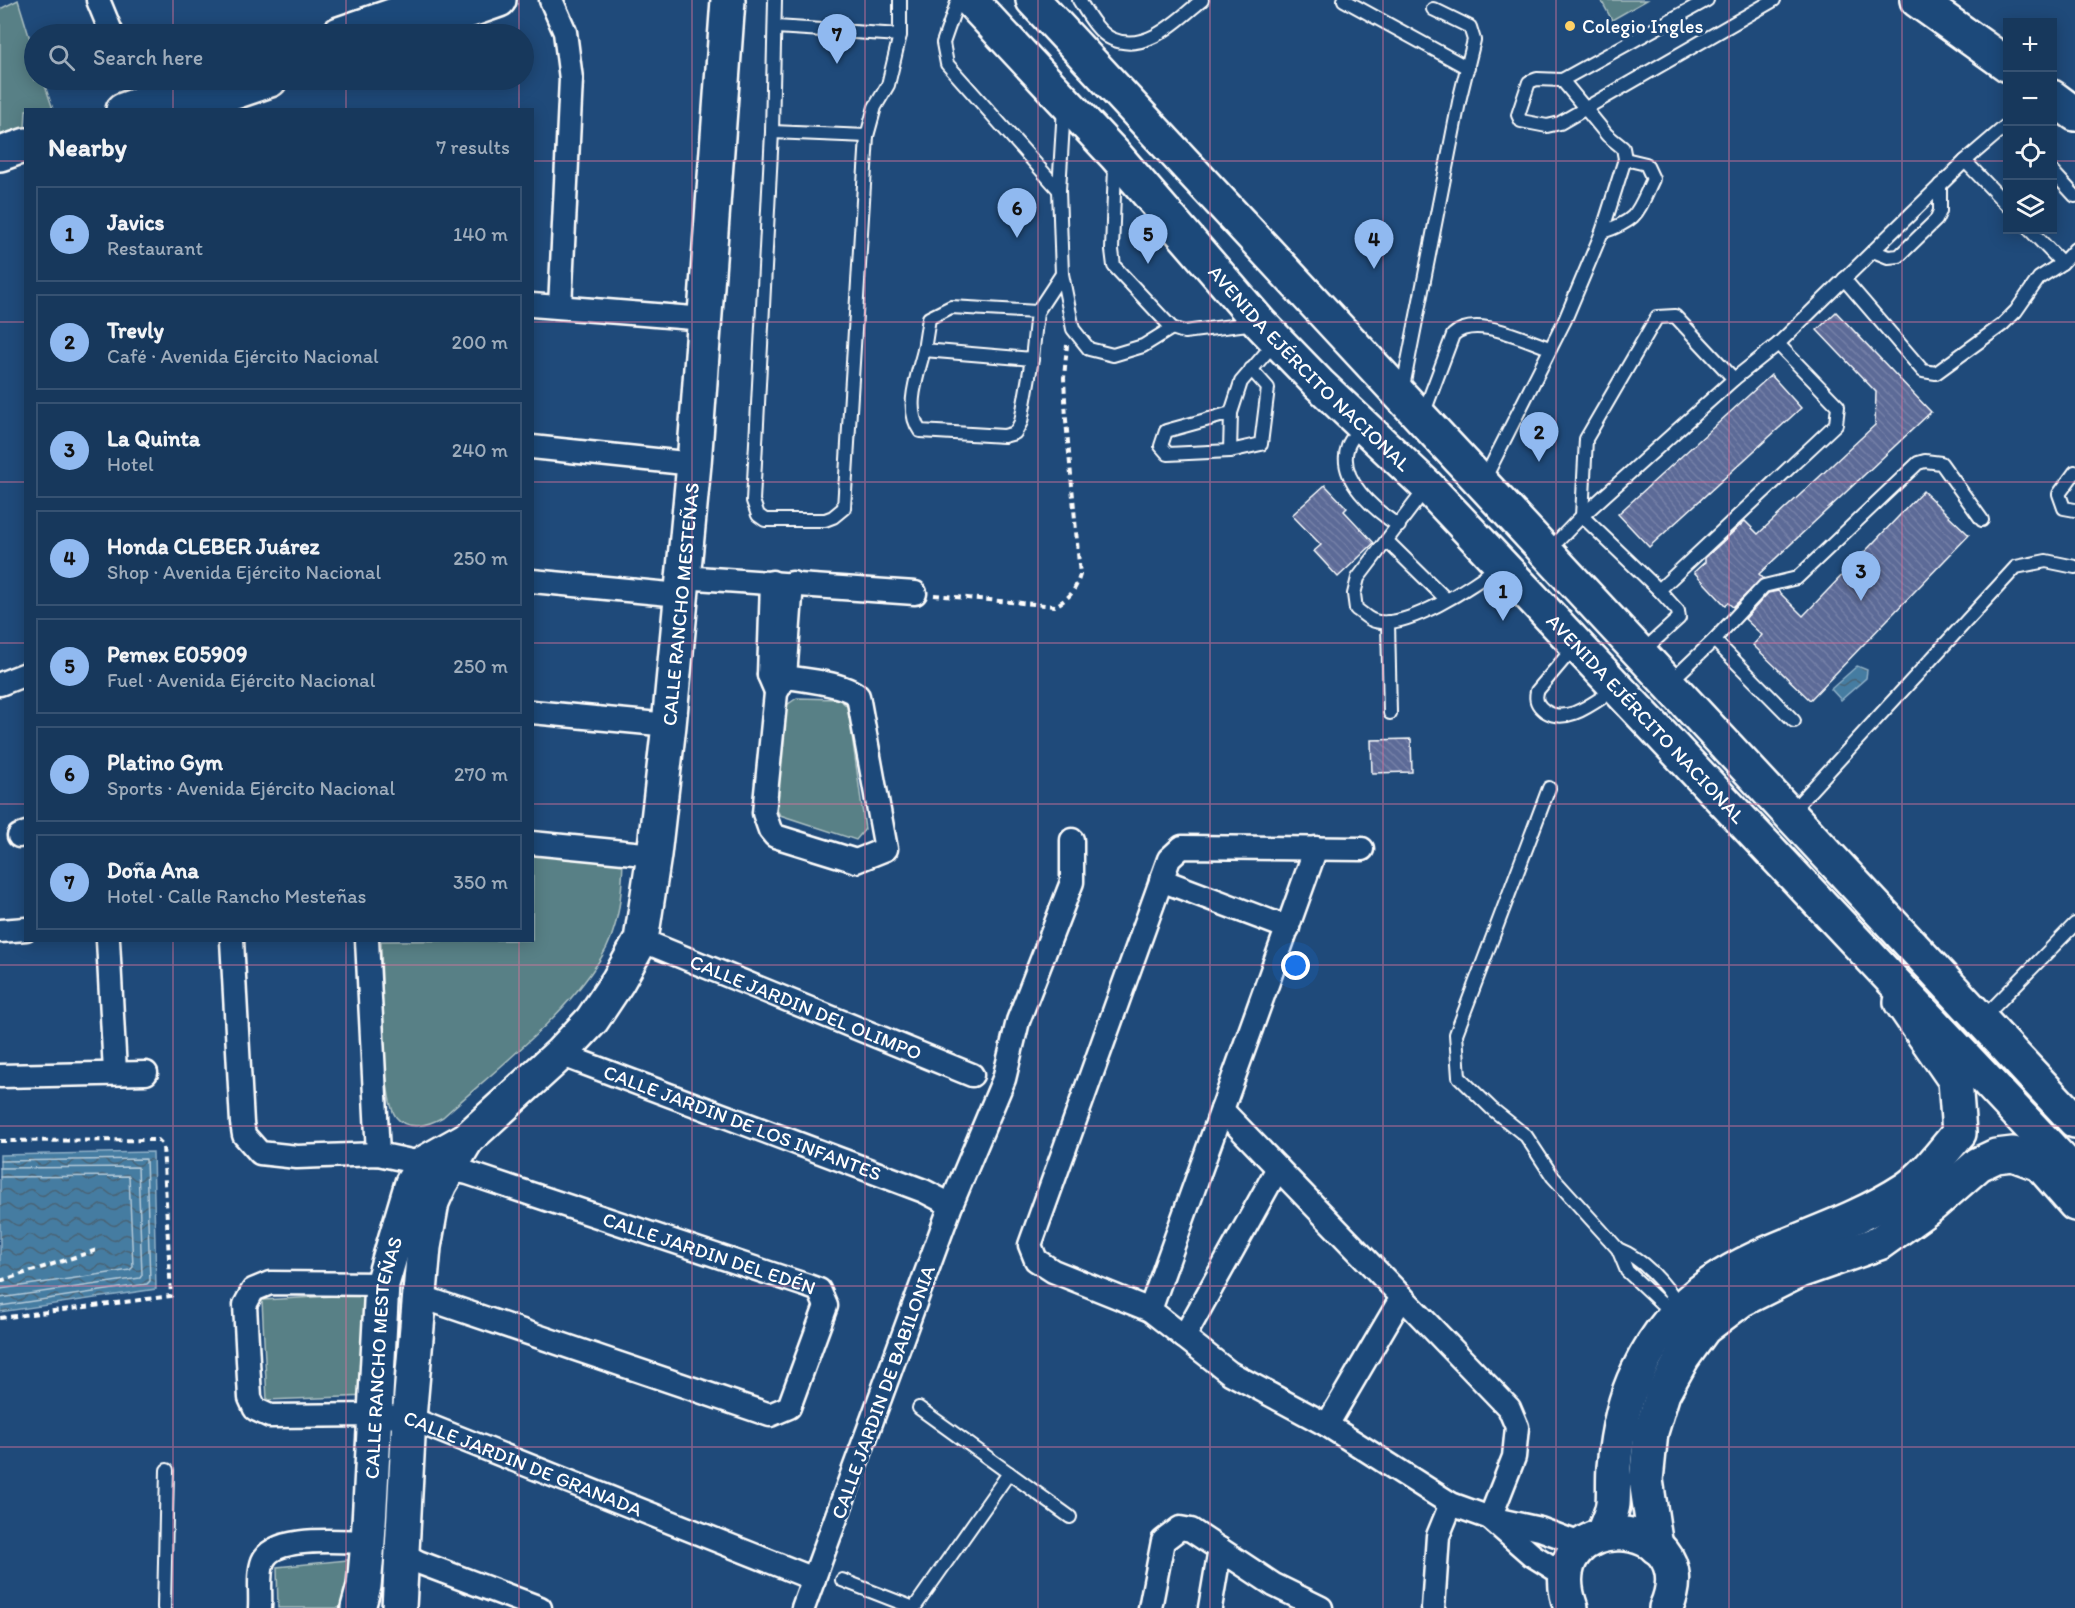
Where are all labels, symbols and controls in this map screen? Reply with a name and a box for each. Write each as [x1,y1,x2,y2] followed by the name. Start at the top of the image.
[818,14,856,64] pin: 7
[1582,14,1703,38] place label: Colegio Ingles
[2003,18,2057,234] map controls
[2003,18,2057,72] button: +
[1563,19,1577,33] marker: Colegio Ingles
[24,24,534,90] search box
[45,41,78,74] icon: search
[93,44,203,71] text: Search here
[2003,72,2057,126] button: −
[2003,126,2057,180] button: locate
[48,131,127,163] text: Nearby
[436,135,510,159] text: 7 results
[2003,180,2057,234] button: layers
[998,188,1036,238] pin: 6
[107,209,164,236] text: Javics
[1128,214,1168,264] pin: 5
[1354,220,1394,269] pin: 4
[65,222,74,246] text: 1
[453,222,508,246] text: 140 m
[107,236,203,260] text: Restaurant
[1203,260,1416,476] street label: AVENIDA EJÉRCITO NACIONAL
[107,317,164,344] text: Trevly
[64,330,75,354] text: 2
[452,330,508,354] text: 200 m
[107,344,379,368] text: Café · Avenida Ejército Nacional
[1520,412,1558,462] pin: 2
[107,425,200,452] text: La Quinta
[64,438,75,462] text: 3
[452,438,508,462] text: 240 m
[107,452,154,476] text: Hotel
[657,482,704,727] street label: CALLE RANCHO MESTEÑAS
[107,533,320,560] text: Honda CLEBER Juárez
[63,546,76,570] text: 4
[453,546,508,570] text: 250 m
[1842,552,1880,601] pin: 3
[107,560,381,584] text: Shop · Avenida Ejército Nacional
[1484,572,1522,621] pin: 1
[1542,609,1750,828] street label: AVENIDA EJÉRCITO NACIONAL
[107,641,248,668] text: Pemex E05909
[64,654,75,678] text: 5
[453,654,508,678] text: 250 m
[107,668,375,692] text: Fuel · Avenida Ejército Nacional
[107,749,223,776] text: Platino Gym
[64,762,75,786] text: 6
[454,762,508,786] text: 270 m
[107,776,395,800] text: Sports · Avenida Ejército Nacional
[107,857,199,884] text: Doña Ana
[65,870,74,894] text: 7
[453,870,508,894] text: 350 m
[107,884,367,908] text: Hotel · Calle Rancho Mesteñas
[686,949,925,1065] street label: CALLE JARDIN DEL OLIMPO
[1281,951,1310,980] your location
[600,1059,885,1186] street label: CALLE JARDÍN DE LOS INFANTES
[600,1207,819,1300] street label: CALLE JARDIN DEL EDÉN
[359,1234,407,1480] street label: CALLE RANCHO MESTEÑAS
[826,1262,940,1522] street label: CALLE JARDIN DE BABILONIA
[400,1405,646,1522] street label: CALLE JARDIN DE GRANADA

